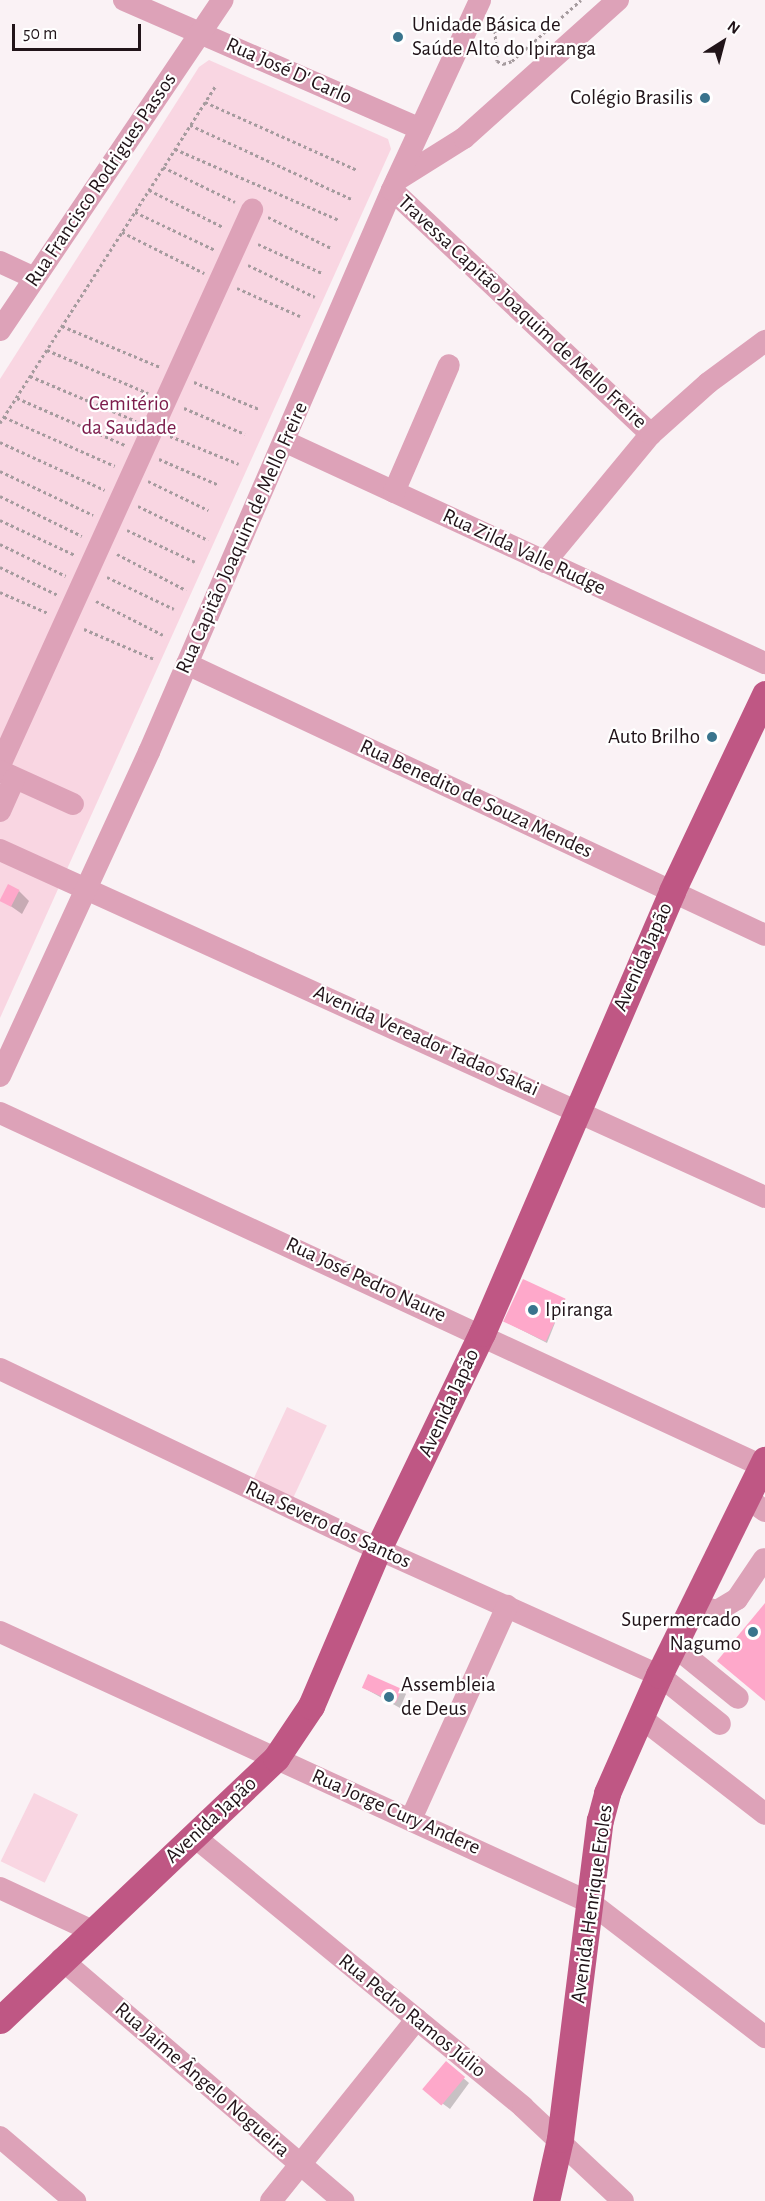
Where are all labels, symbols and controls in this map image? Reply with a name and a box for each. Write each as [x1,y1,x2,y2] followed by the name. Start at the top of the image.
[15,12,144,50] scale bar
[412,12,596,62] place label: Unidade Básica de Saúde Alto do Ipiranga
[693,12,753,72] north arrow
[724,18,743,37] text: N
[23,25,57,43] text: 50 m
[389,28,407,46] marker: Unidade Básica de Saúde Alto do Ipiranga
[222,32,356,110] street label: Rua José D' Carlo
[20,68,182,292] street label: Rua Francisco Rodrigues Passos
[570,85,693,111] place label: Colégio Brasilis
[698,91,712,105] marker: Colégio Brasilis
[392,190,652,434] street label: Travessa Capitão Joaquim de Mello Freire
[81,391,177,441] park label: Cemitério da Saudade
[171,398,313,678] street label: Rua Capitão Joaquim de Mello Freire
[438,503,610,601] street label: Rua Zilda Valle Rudge
[608,724,700,750] place label: Auto Brilho
[705,730,719,744] marker: Auto Brilho
[356,734,596,864] street label: Rua Benedito de Souza Mendes
[608,899,678,1015] street label: Avenida Japão
[309,980,543,1102] street label: Avenida Vereador Tadao Sakai
[282,1232,450,1328] street label: Rua José Pedro Naure
[545,1297,613,1323] place label: Ipiranga
[526,1303,540,1317] marker: Ipiranga
[413,1345,485,1461] street label: Avenida Japão
[241,1476,415,1574] street label: Rua Severo dos Santos
[621,1607,741,1657] place label: Supermercado Nagumo
[746,1625,760,1639] marker: Supermercado Nagumo
[401,1672,496,1722] place label: Assembleia de Deus
[382,1690,396,1704] marker: Assembleia de Deus
[308,1764,484,1860] street label: Rua Jorge Cury Andere
[160,1771,262,1869] street label: Avenida Japão
[566,1803,618,2005] street label: Avenida Henrique Eroles
[333,1949,491,2083] street label: Rua Pedro Ramos Júlio
[109,1997,295,2163] street label: Rua Jaime Ângelo Nogueira

